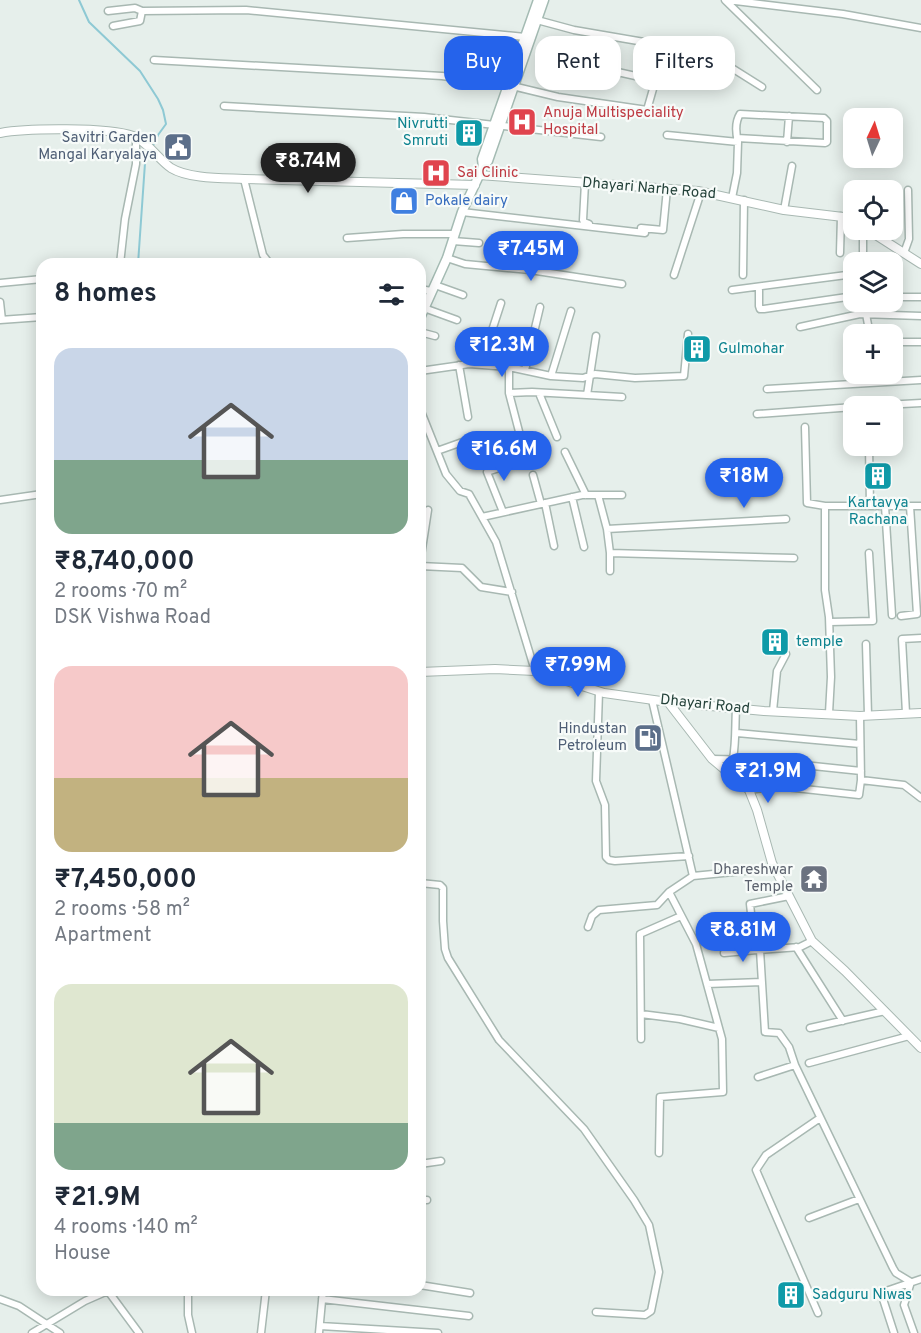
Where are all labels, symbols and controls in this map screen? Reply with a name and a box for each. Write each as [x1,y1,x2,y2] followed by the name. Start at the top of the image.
[444,36,523,90] chip: Buy
[535,36,621,90] chip: Rent
[633,36,735,90] chip: Filters
[543,104,684,140] place label: Anuja Multispeciality Hospital
[506,106,538,138] hospital icon: Anuja Multispeciality Hospital
[843,108,903,168] north arrow
[843,108,903,456] map controls
[397,115,448,151] place label: Nivrutti Smruti
[453,117,485,149] building icon: Nivrutti Smruti
[38,129,157,165] place label: Savitri Garden Mangal Karyalaya
[162,131,194,163] public building icon: Savitri Garden Mangal Karyalaya
[259,143,357,194] pin: ₹8.74M
[275,149,341,175] text: ₹8.74M
[420,157,452,189] hospital icon: Sai Clinic
[457,164,518,183] place label: Sai Clinic
[581,174,717,204] street label: Dhayari Narhe Road
[843,180,903,240] button: locate
[388,185,420,217] shop icon: Pokale dairy
[425,192,508,211] place label: Pokale dairy
[482,231,580,282] pin: ₹7.45M
[497,237,565,263] text: ₹7.45M
[843,252,903,312] button: layers
[54,278,157,311] text: 8 homes
[375,278,408,311] icon: filters
[843,324,903,384] button: +
[453,327,551,378] pin: ₹12.3M
[469,333,535,359] text: ₹12.3M
[681,333,713,365] building icon: Gulmohar
[718,340,785,359] place label: Gulmohar
[177,387,285,495] icon: home
[843,396,903,456] button: −
[455,431,553,482] pin: ₹16.6M
[471,437,537,463] text: ₹16.6M
[708,458,780,509] pin: ₹18M
[862,460,894,492] building icon: Kartavya Rachana
[719,464,769,490] text: ₹18M
[848,494,908,530] place label: Kartavya Rachana
[54,546,195,579] text: ₹8,740,000
[54,579,187,605] text: 2 rooms · 70 m²
[54,605,211,631] text: DSK Vishwa Road
[759,626,791,658] building icon: temple
[796,633,843,652] place label: temple
[529,647,627,698] pin: ₹7.99M
[545,653,611,679] text: ₹7.99M
[659,691,751,719] street label: Dhayari Road
[177,705,285,813] icon: home
[557,720,627,756] place label: Hindustan Petroleum
[632,722,664,754] fuel station icon: Hindustan Petroleum
[719,753,817,804] pin: ₹21.9M
[735,759,801,785] text: ₹21.9M
[713,861,793,897] place label: Dhareshwar Temple
[798,863,830,895] temple icon: Dhareshwar Temple
[54,864,197,897] text: ₹7,450,000
[54,897,190,923] text: 2 rooms · 58 m²
[694,912,792,963] pin: ₹8.81M
[710,918,776,944] text: ₹8.81M
[54,923,152,949] text: Apartment
[177,1023,285,1131] icon: home
[54,1182,141,1215] text: ₹21.9M
[54,1215,198,1241] text: 4 rooms · 140 m²
[54,1241,110,1267] text: House
[775,1279,807,1311] building icon: Sadguru Niwas
[812,1286,912,1305] place label: Sadguru Niwas

